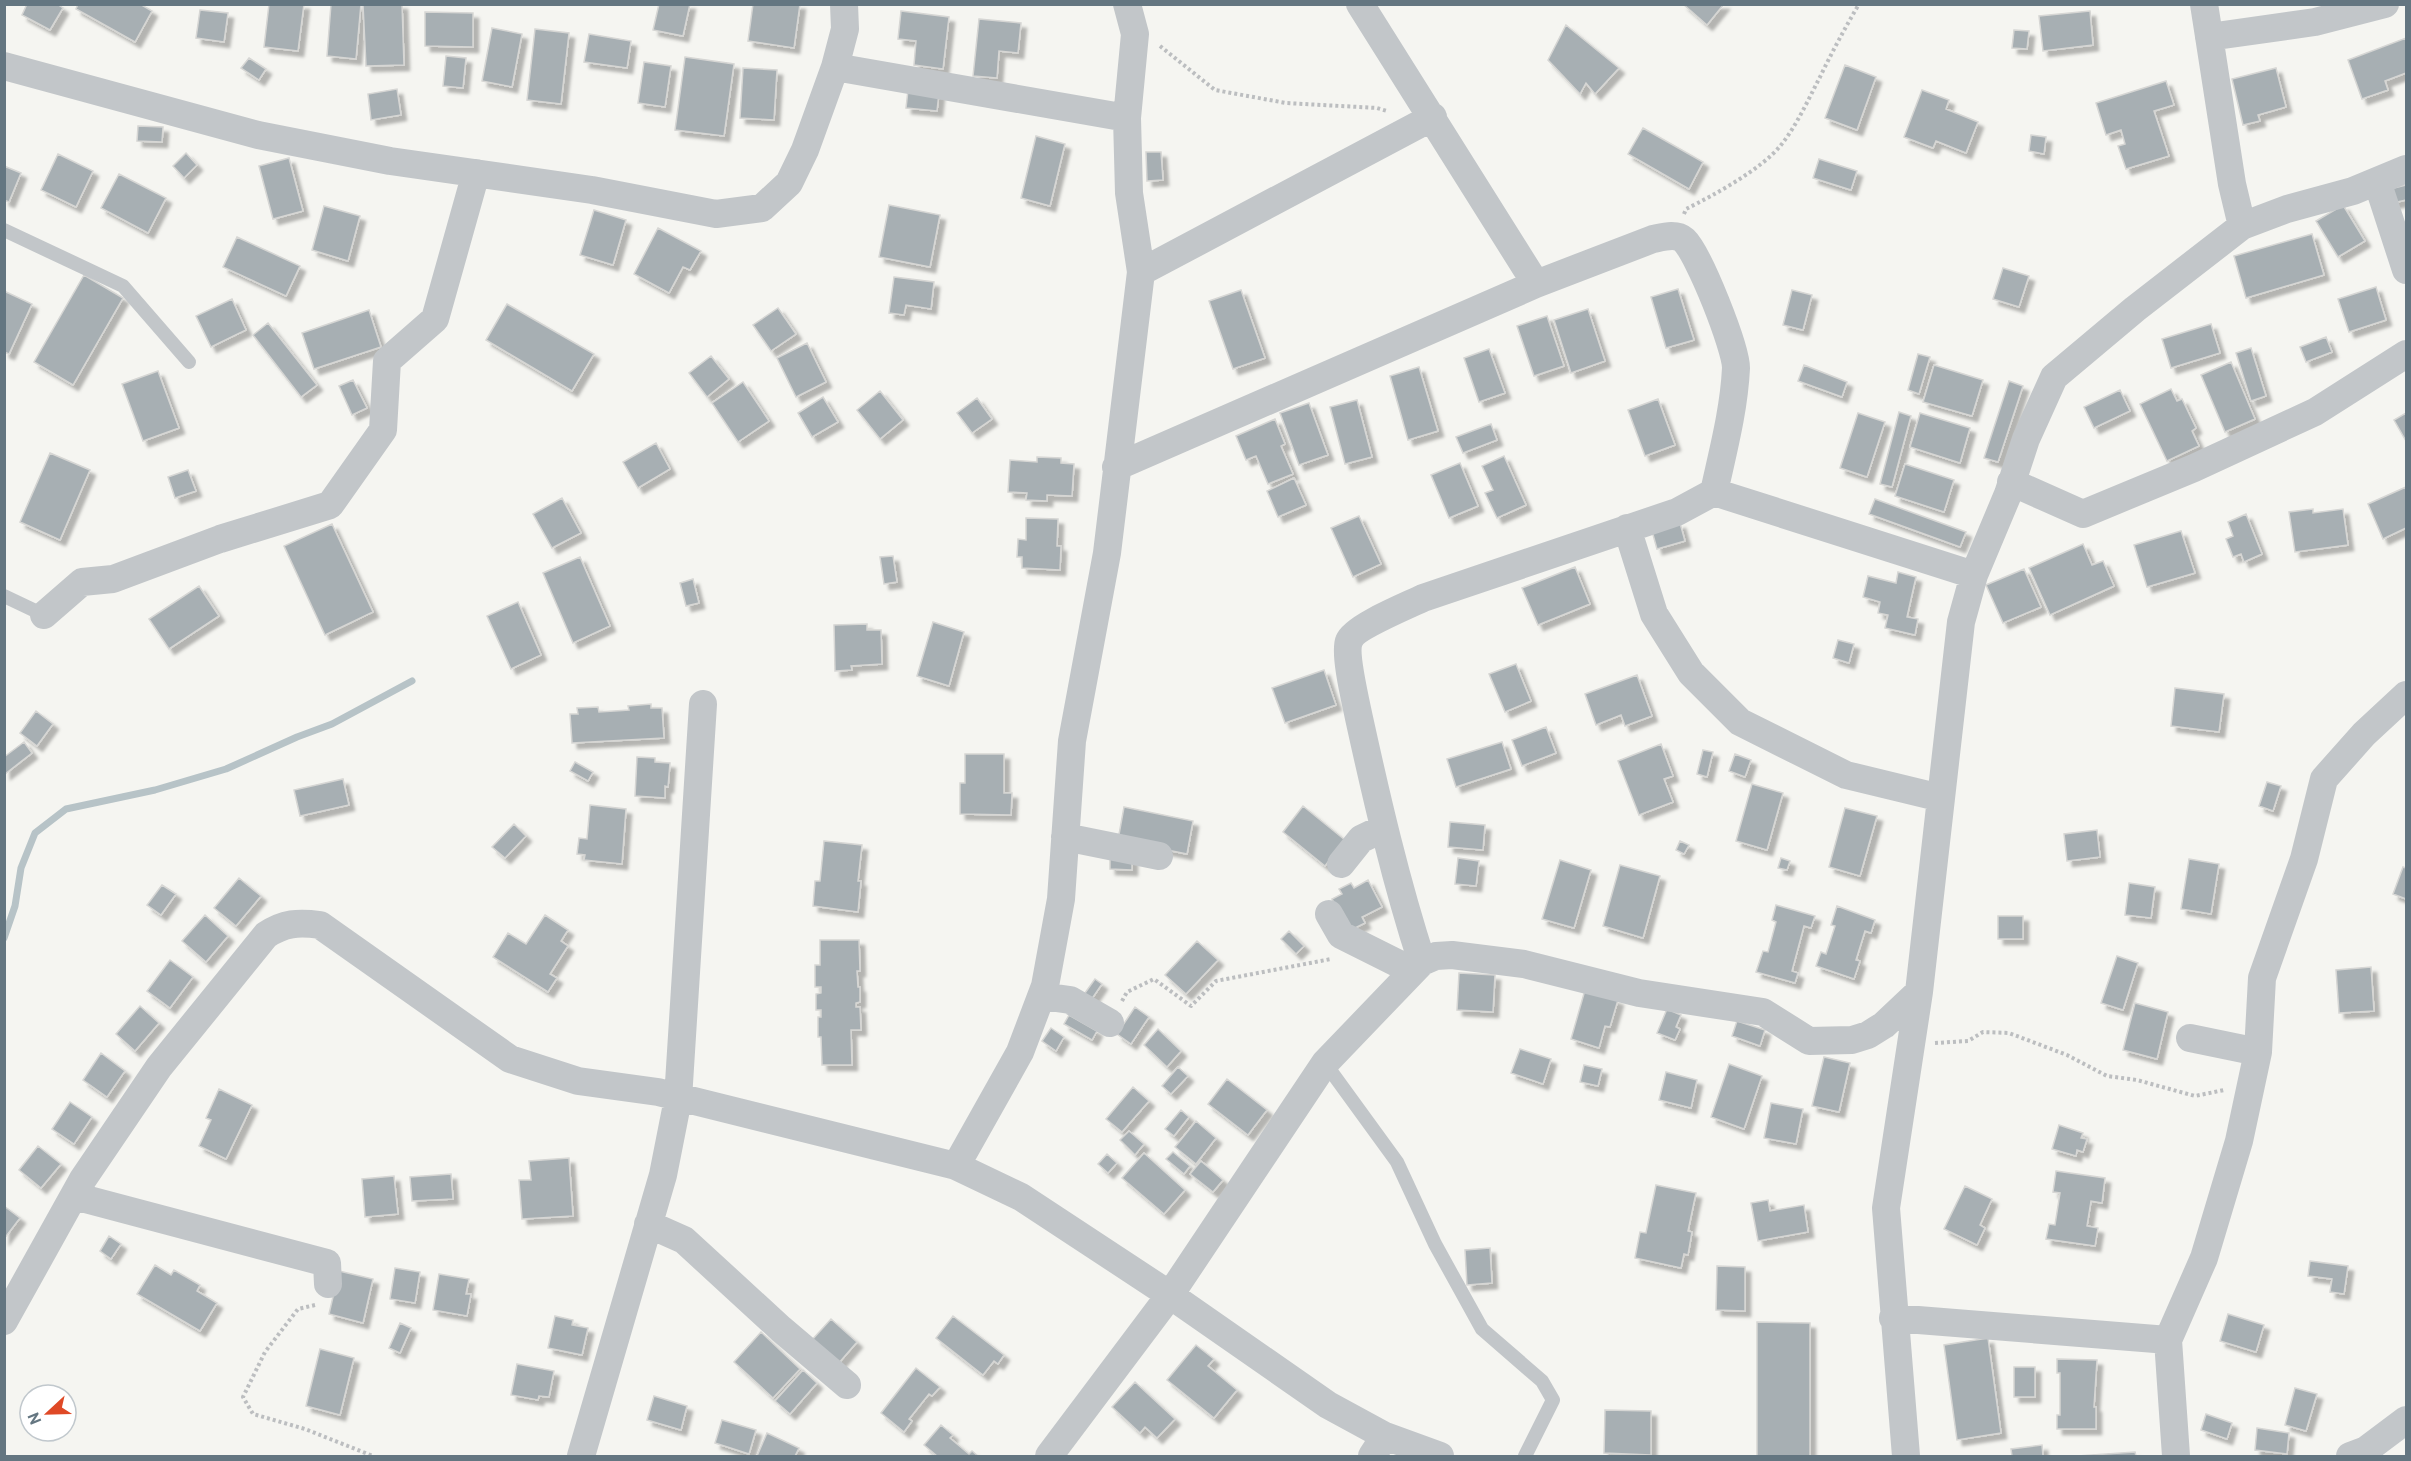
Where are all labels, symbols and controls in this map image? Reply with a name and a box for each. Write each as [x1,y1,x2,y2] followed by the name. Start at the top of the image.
[18,1383,78,1443] north arrow
[25,1409,47,1427] text: N

